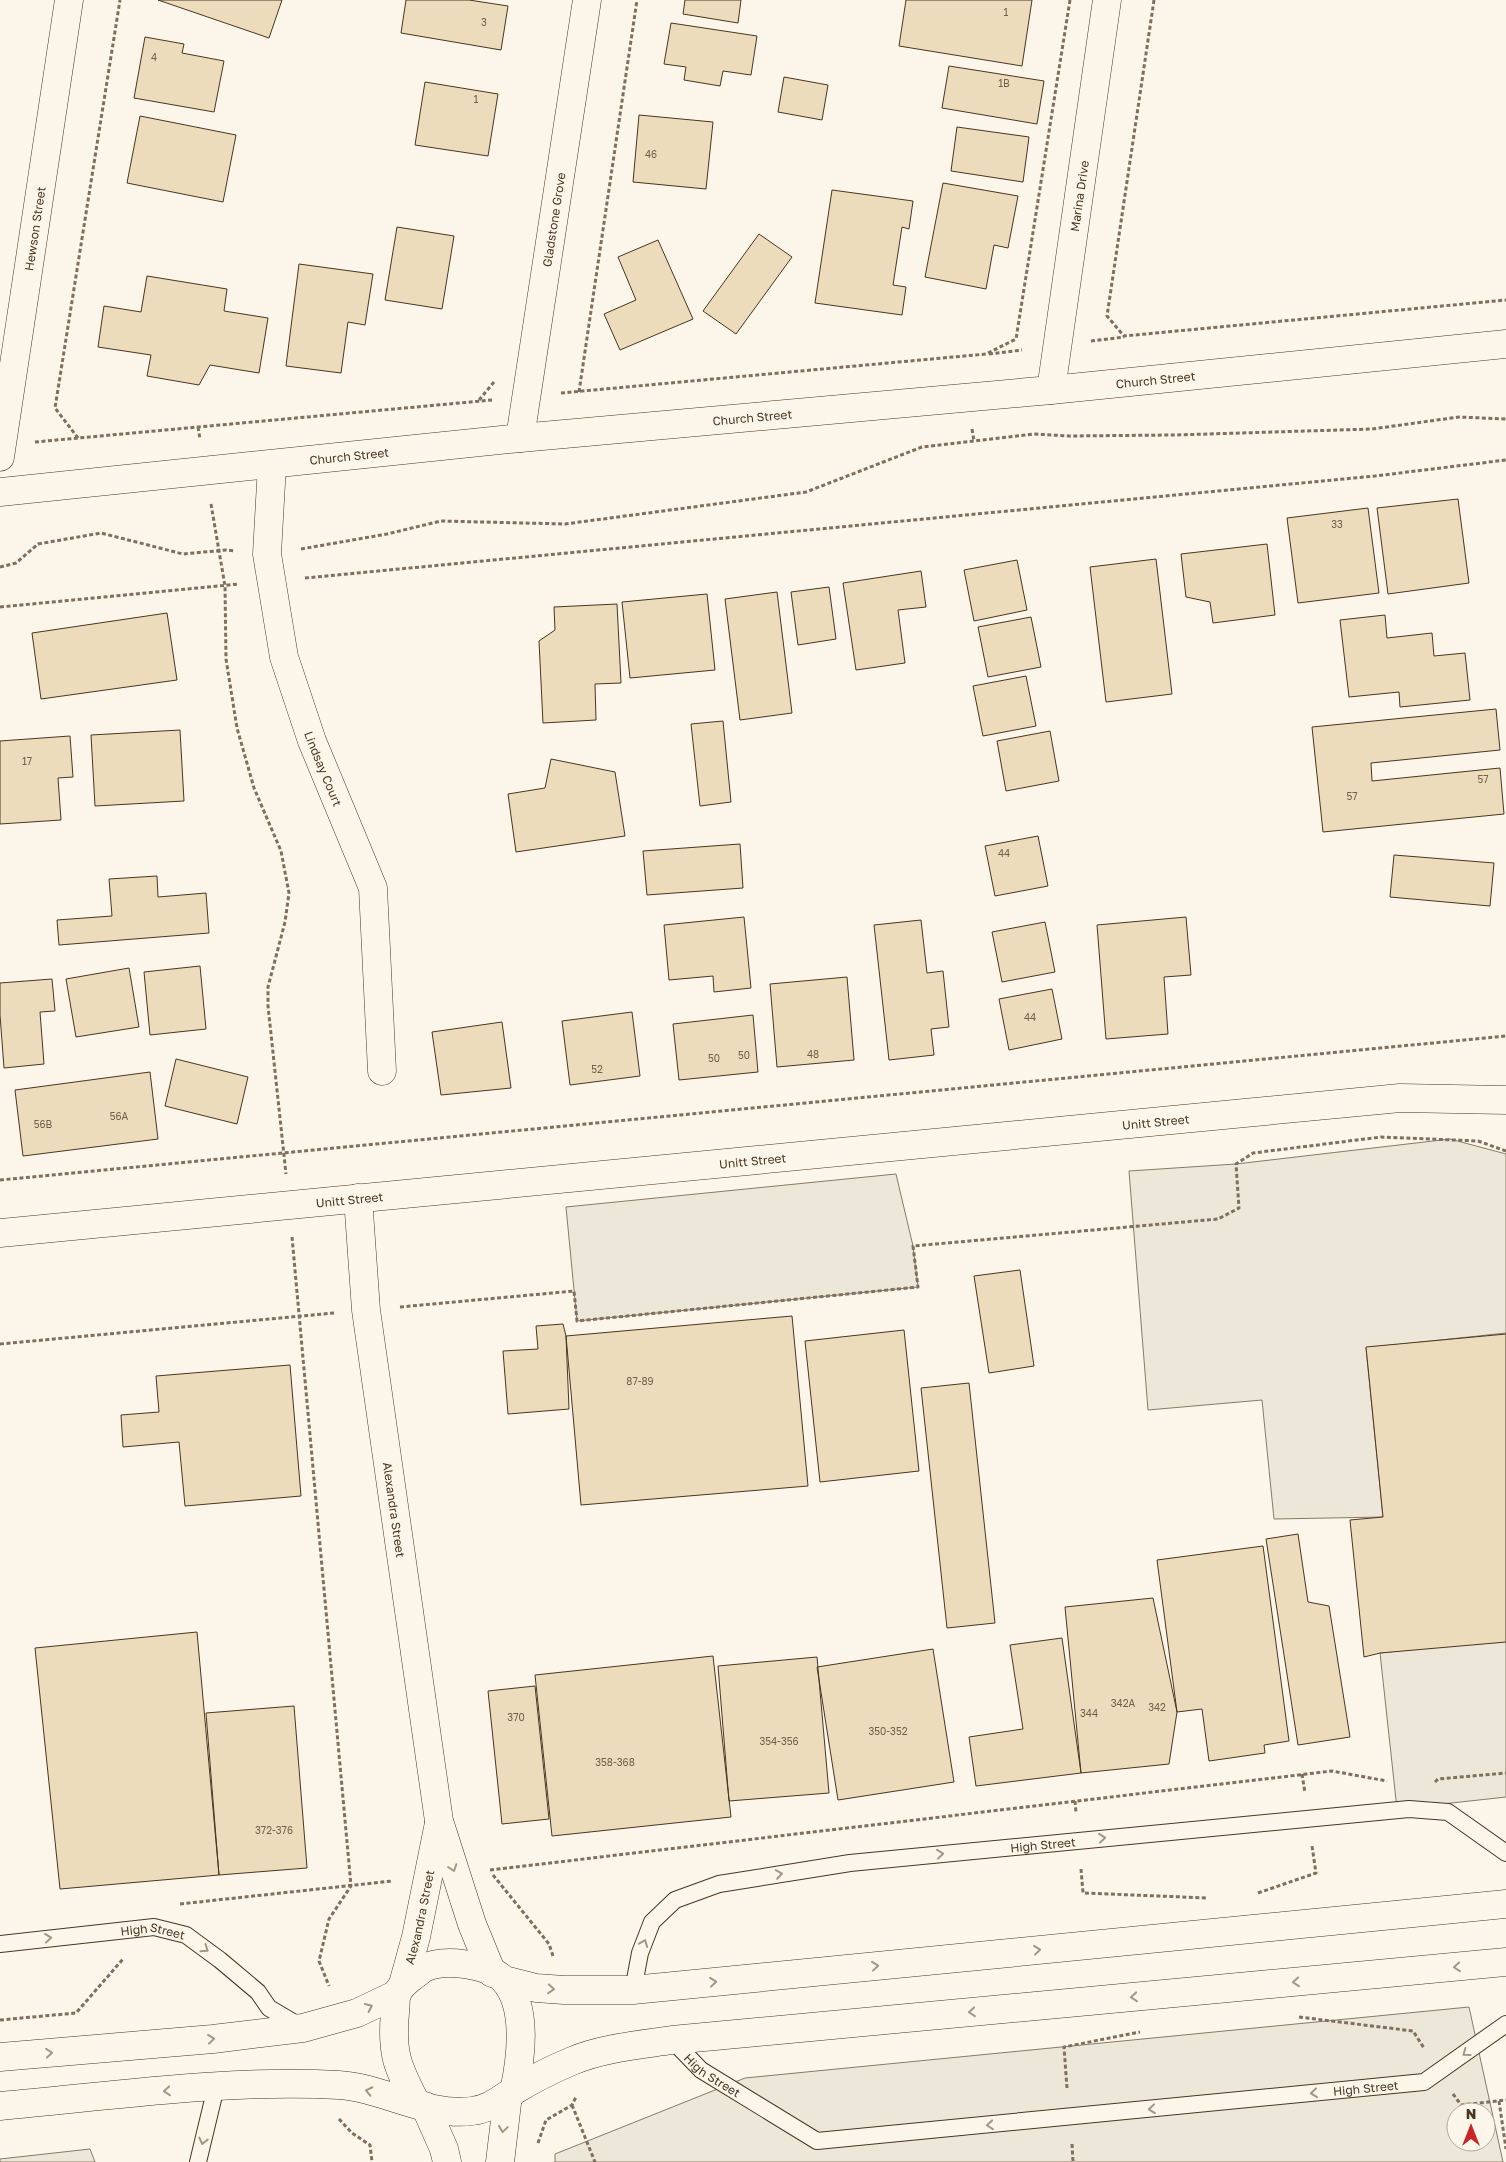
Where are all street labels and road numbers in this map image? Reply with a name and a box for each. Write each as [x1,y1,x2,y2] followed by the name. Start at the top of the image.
[1066,159,1091,233] street label: Marina Drive
[539,171,568,268] street label: Gladstone Grove
[21,185,48,272] street label: Hewson Street
[1115,368,1196,391] street label: Church Street
[712,406,793,428] street label: Church Street
[309,444,390,467] street label: Church Street
[302,729,346,809] street label: Lindsay Court
[1121,1111,1190,1132] street label: Unitt Street
[718,1150,787,1171] street label: Unitt Street
[315,1189,384,1210] street label: Unitt Street
[380,1461,409,1559] street label: Alexandra Street
[1009,1834,1077,1855] street label: High Street
[401,1868,437,1966] street label: Alexandra Street
[120,1919,187,1942] street label: High Street
[681,2050,744,2100] street label: High Street
[1332,2077,1399,2098] street label: High Street

